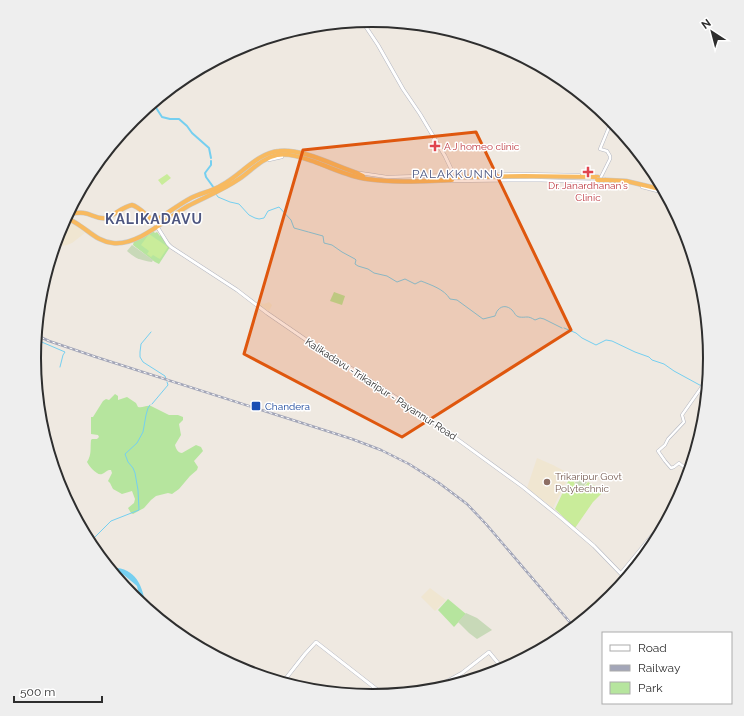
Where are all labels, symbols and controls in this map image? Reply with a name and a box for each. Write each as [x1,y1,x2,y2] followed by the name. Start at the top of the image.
[692,12,732,52] north arrow
[699,17,714,32] text: N
[429,140,441,152] marker: A J homeo clinic
[444,141,520,152] place label: A J homeo clinic
[582,166,594,178] marker: Dr. Janardhanan's Clinic
[412,167,504,181] district label: PALAKKUNNU
[548,180,628,203] place label: Dr. Janardhanan's Clinic
[105,211,203,227] district label: KALIKADAVU
[303,336,459,442] street label: Kalikadavu -Trikaripur - Payannur Road
[250,400,262,412] marker: Chandera
[265,401,310,412] place label: Chandera
[555,471,623,494] place label: Trikaripur Govt Polytechnic
[542,477,552,487] marker: Trikaripur Govt Polytechnic
[602,632,732,704] legend
[638,641,667,655] text: Road
[638,661,681,675] text: Railway
[14,678,102,704] scale bar
[638,681,663,695] text: Park
[20,685,55,699] text: 500 m

